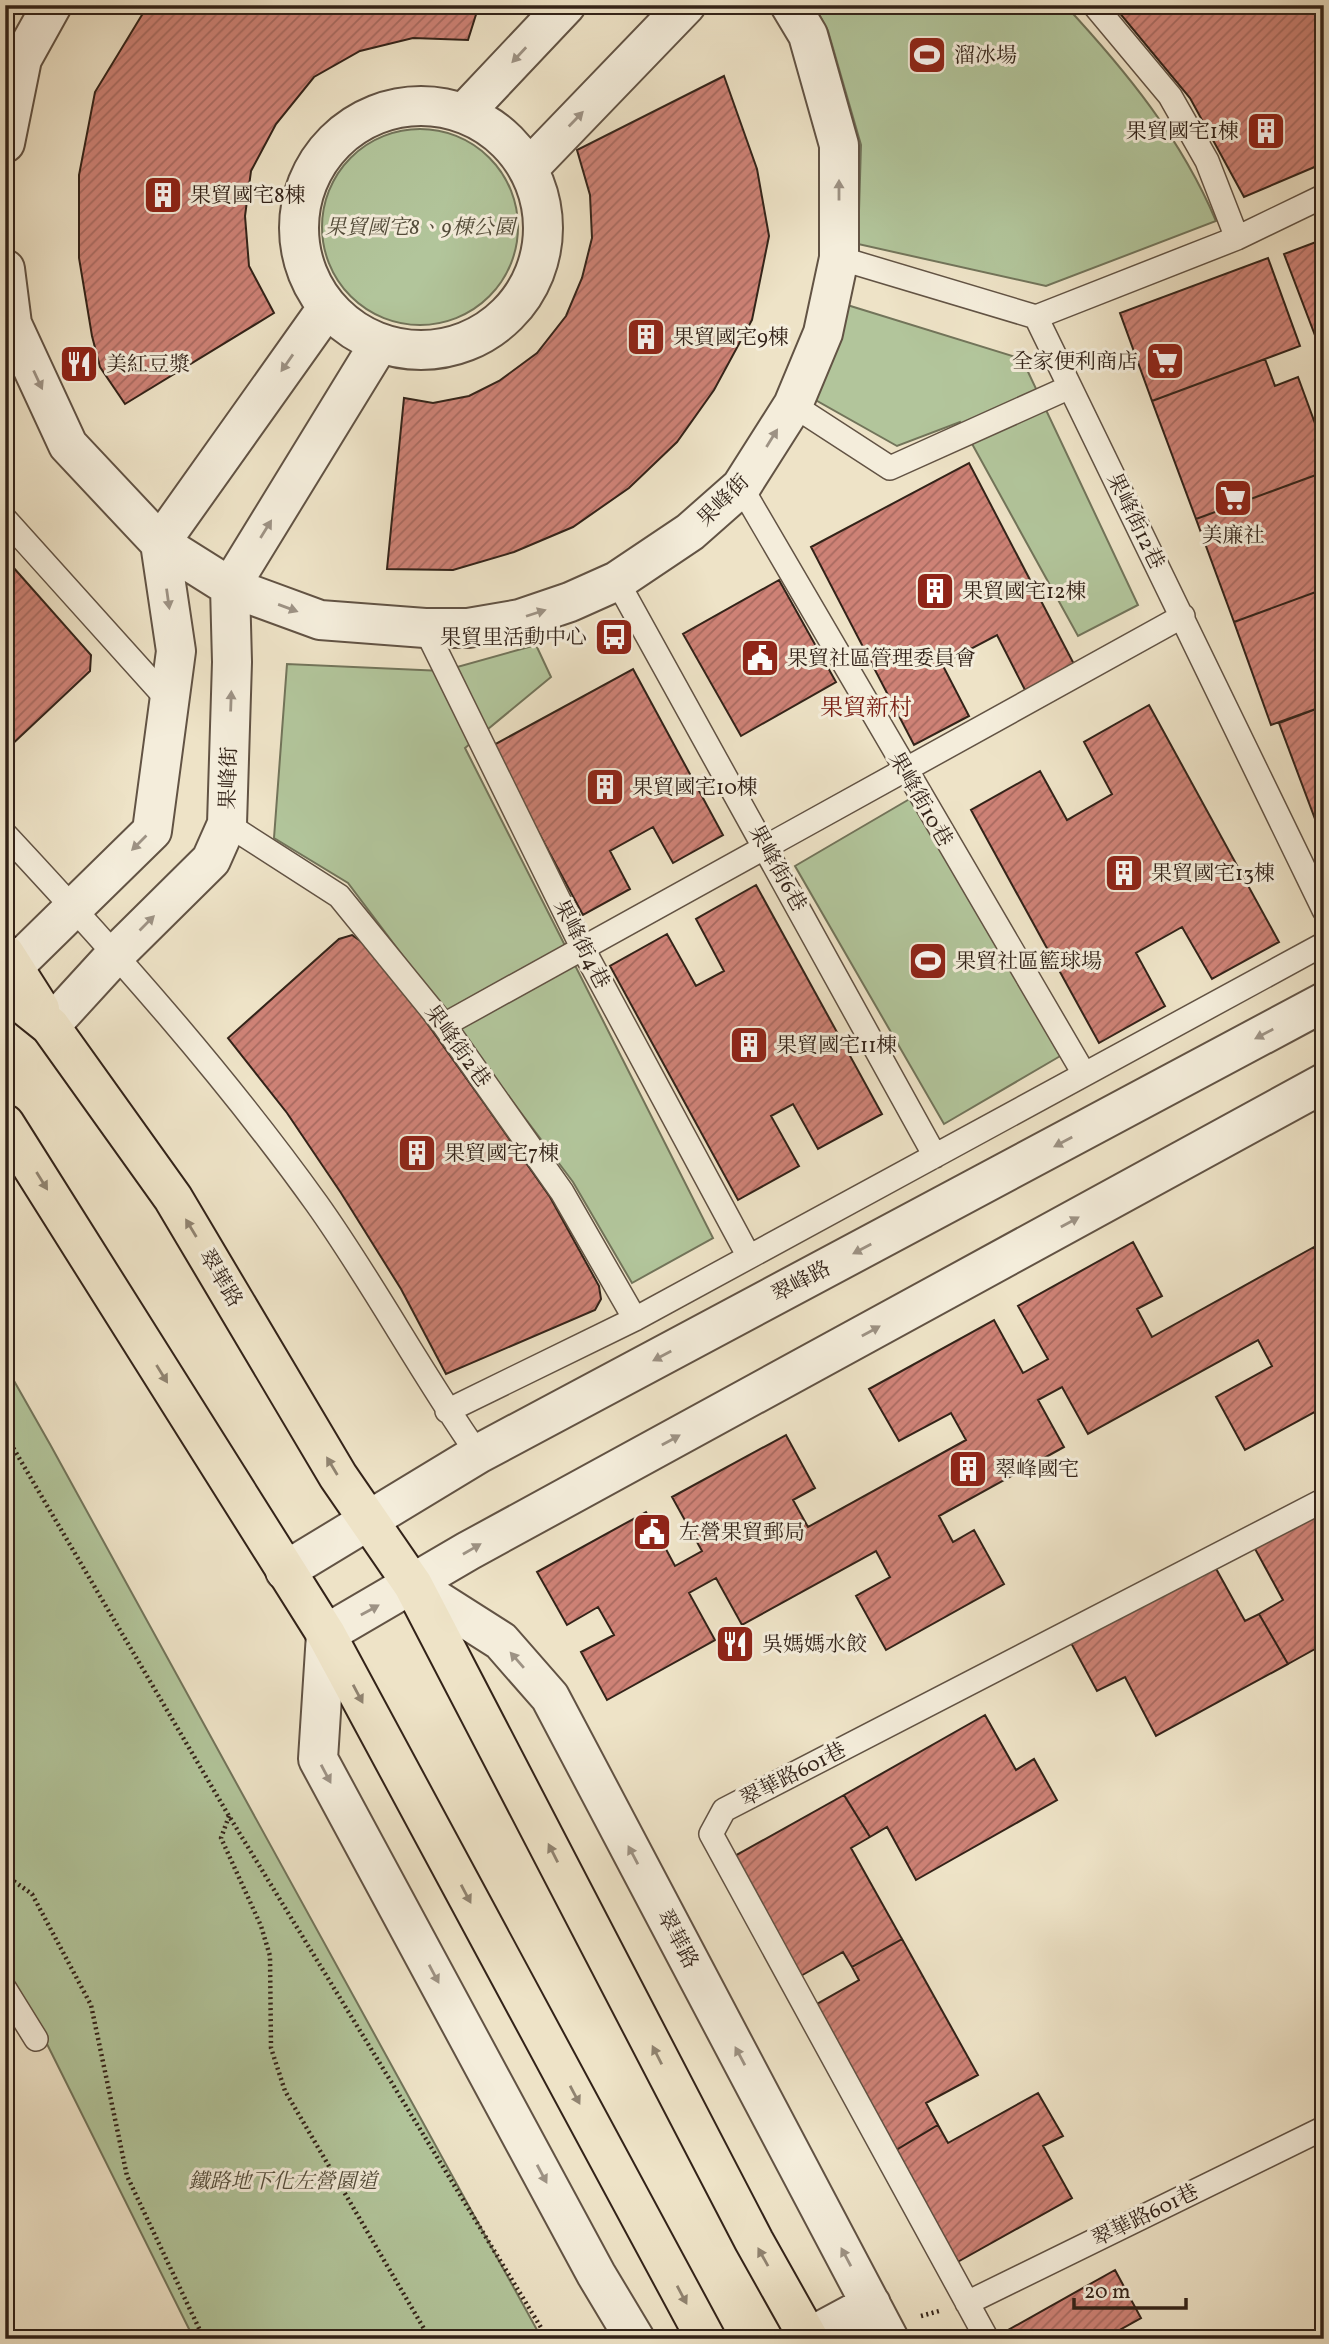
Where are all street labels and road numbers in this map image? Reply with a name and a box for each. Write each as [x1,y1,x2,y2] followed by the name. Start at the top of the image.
[692,469,757,534] street label: 果峰街
[1099,469,1170,574] street label: 果峰街12巷
[214,746,245,810] street label: 果峰街
[881,747,958,852] street label: 果峰街10巷
[741,820,812,917] street label: 果峰街6巷
[546,895,615,994] street label: 果峰街4巷
[417,1000,497,1094] street label: 果峰街2巷
[191,1244,248,1313] street label: 翠華路
[767,1255,836,1310] street label: 翠峰路
[736,1736,852,1814] street label: 翠華路601巷
[649,1905,704,1974] street label: 翠華路
[1087,2178,1204,2255] street label: 翠華路601巷

